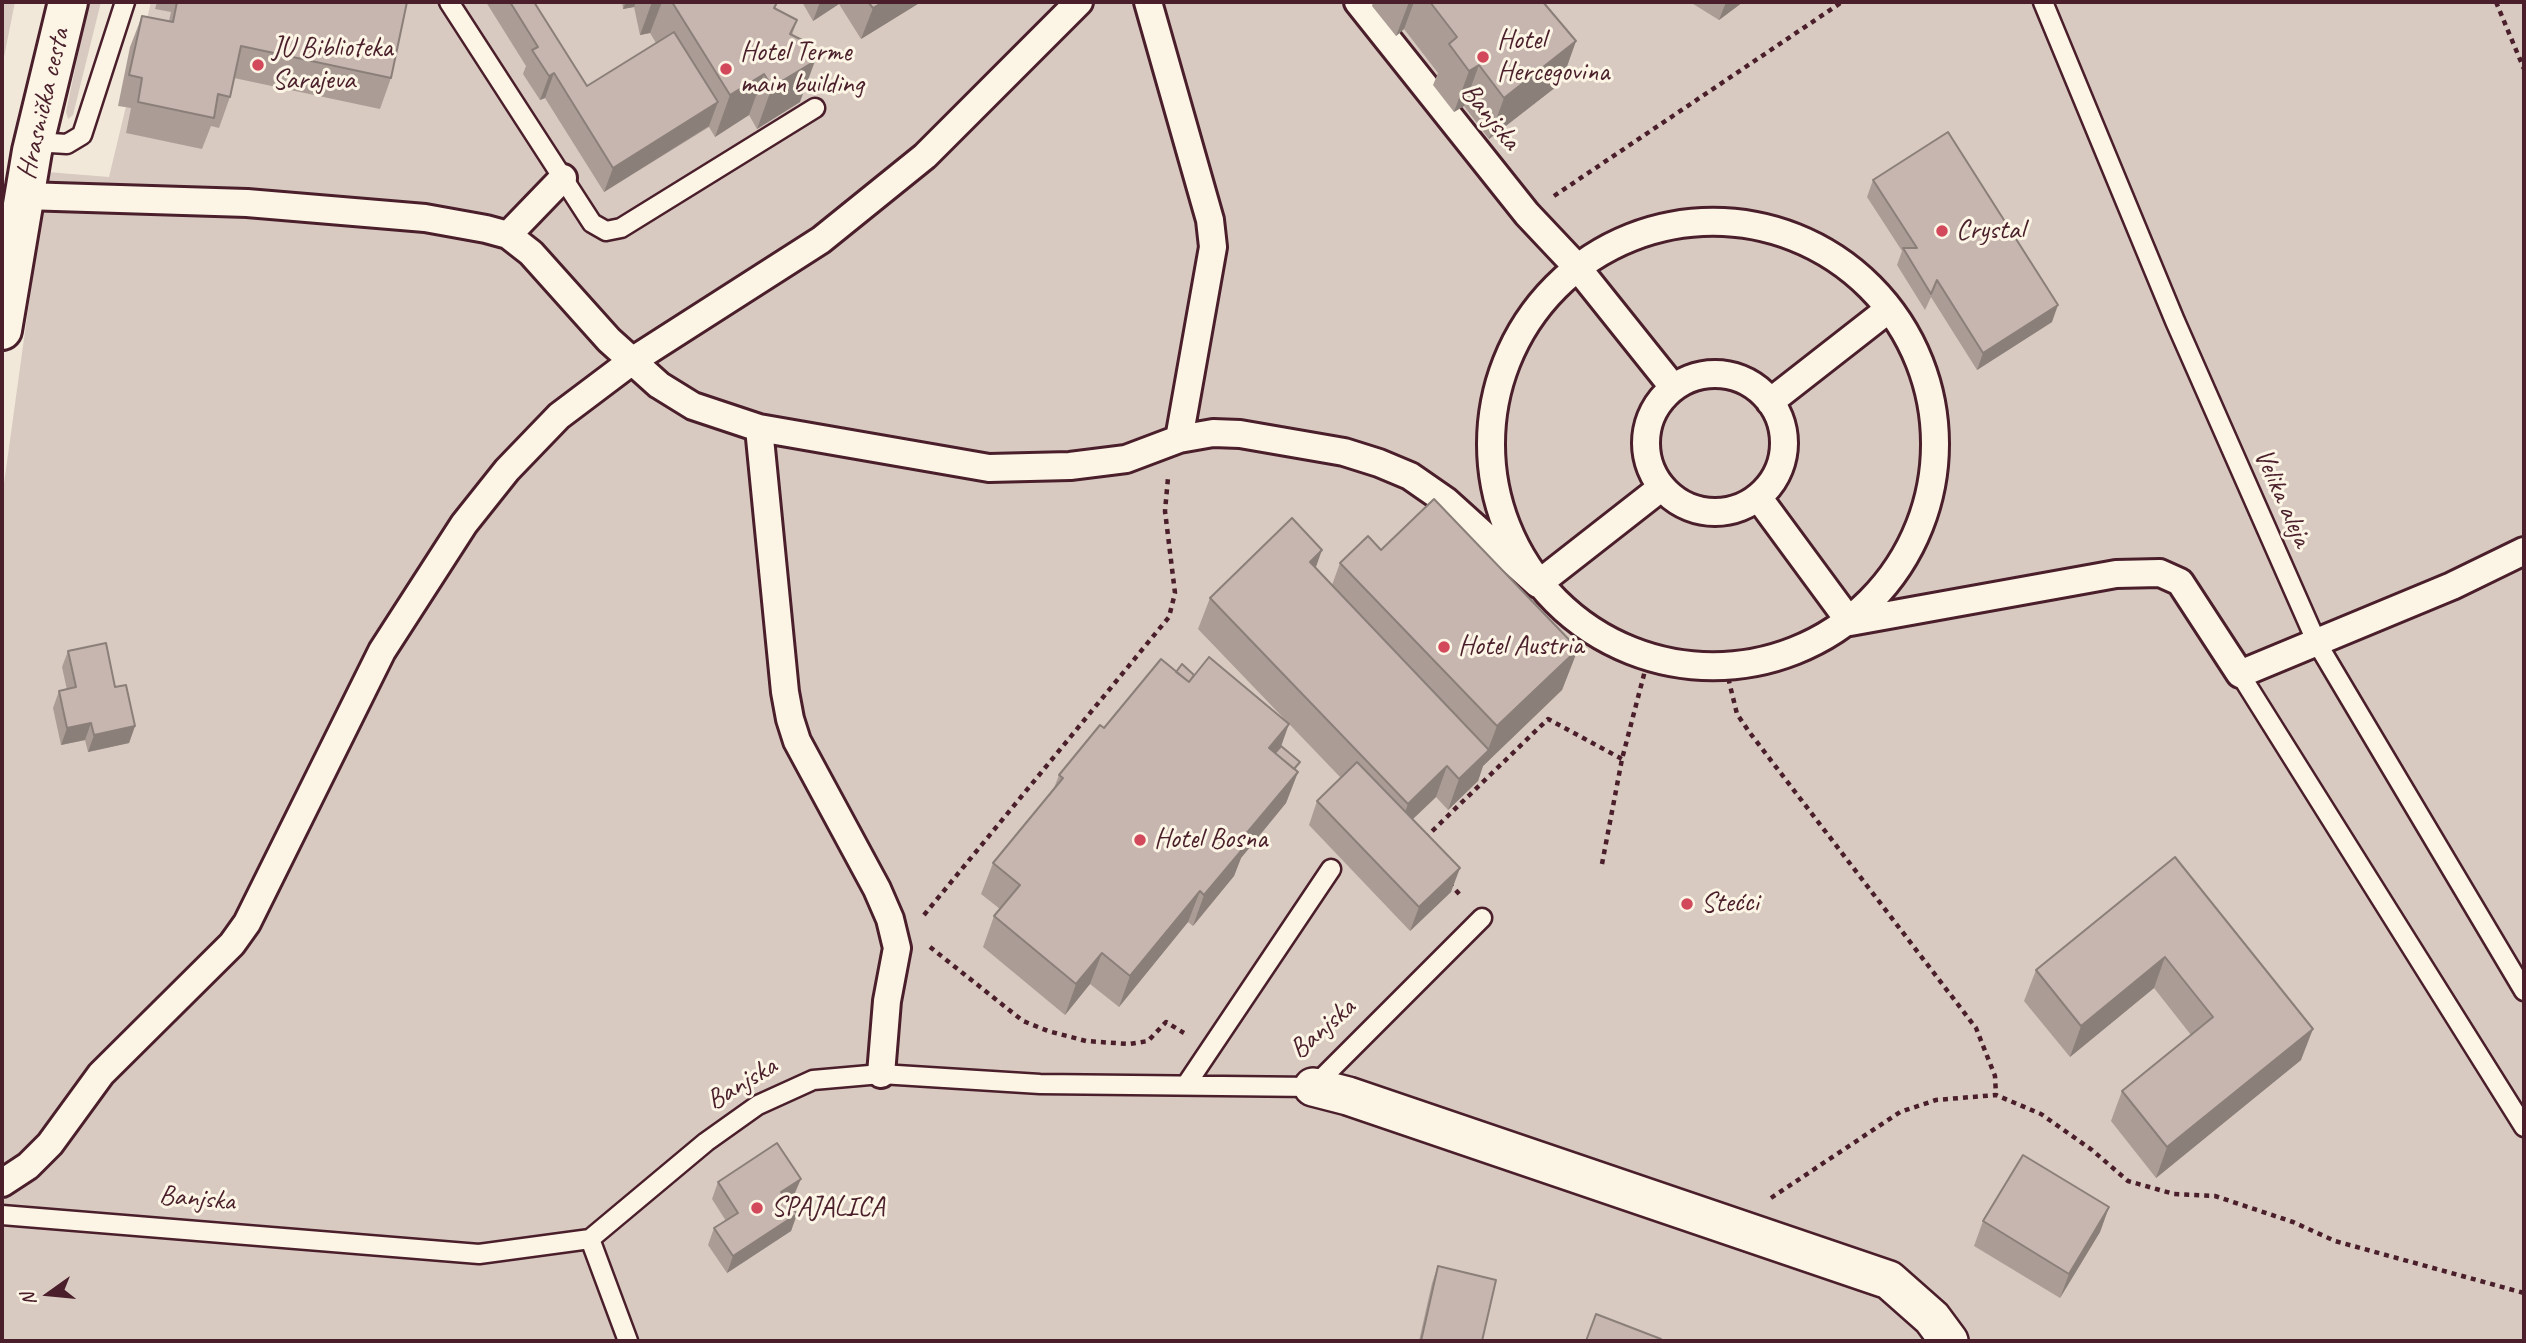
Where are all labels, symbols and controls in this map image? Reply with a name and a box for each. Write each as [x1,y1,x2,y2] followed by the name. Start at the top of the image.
[1497,24,1609,90] place label: Hotel Hercegovina
[10,25,78,183] street label: Hrasnička cesta
[272,32,392,98] place label: JU Biblioteka Sarajeva
[740,36,864,102] place label: Hotel Terme main building
[1475,49,1491,65] marker: Hotel Hercegovina
[250,57,266,73] marker: JU Biblioteka Sarajeva
[718,61,734,77] marker: Hotel Terme main building
[1453,77,1527,157] street label: Banjska
[1956,214,2025,248] place label: Crystal
[1934,223,1950,239] marker: Crystal
[2246,444,2318,552] street label: Velika aleja
[1458,630,1583,664] place label: Hotel Austria
[1436,639,1452,655] marker: Hotel Austria
[1154,823,1267,857] place label: Hotel Bosna
[1132,832,1148,848] marker: Hotel Bosna
[1701,887,1759,921] place label: Stećci
[1679,896,1695,912] marker: Stećci
[1283,991,1363,1067] street label: Banjska
[701,1050,783,1118] street label: Banjska
[158,1179,236,1219] street label: Banjska
[771,1191,884,1225] place label: SPAJALICA
[749,1200,765,1216] marker: SPAJALICA
[14,1259,84,1329] north arrow
[16,1291,42,1308] text: N

